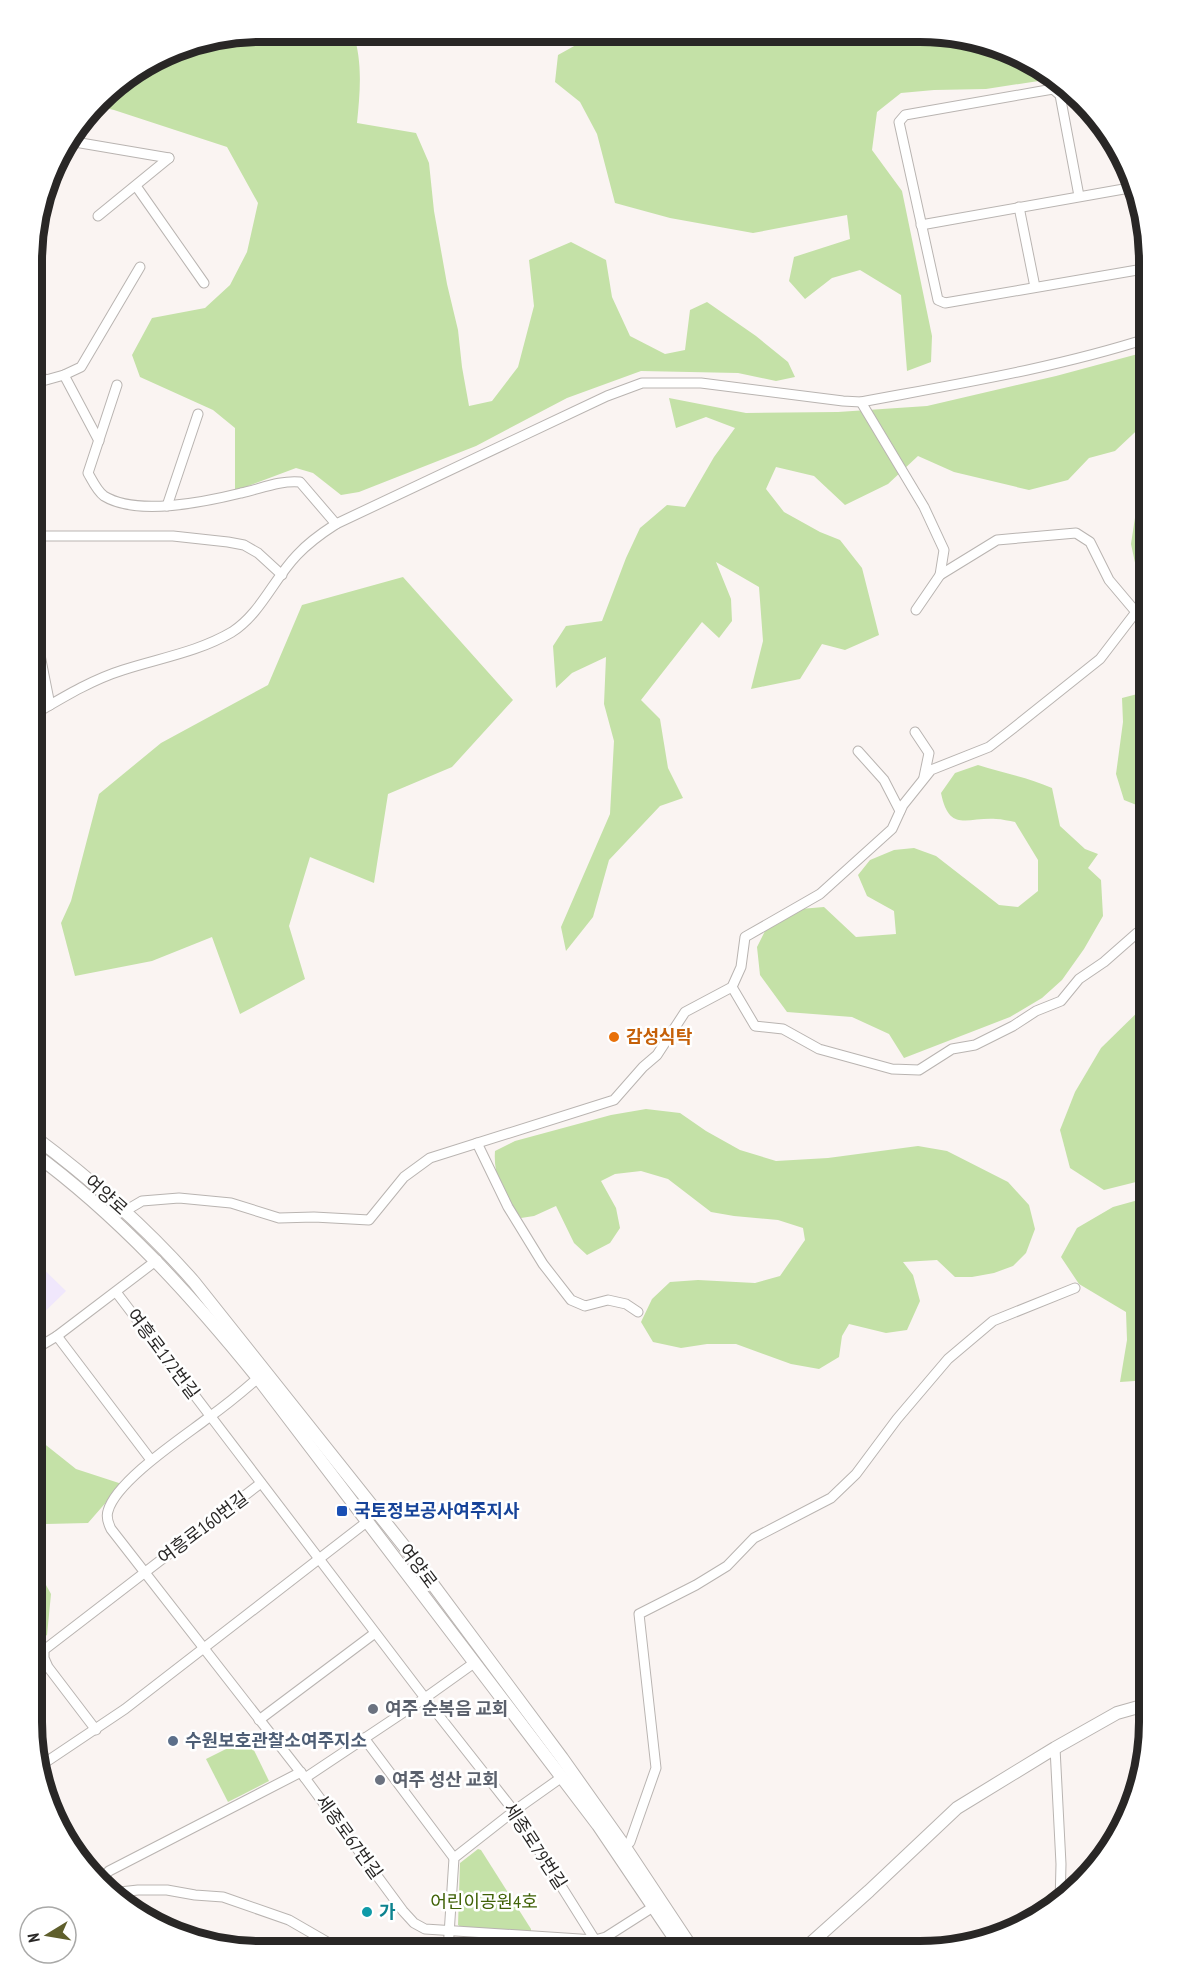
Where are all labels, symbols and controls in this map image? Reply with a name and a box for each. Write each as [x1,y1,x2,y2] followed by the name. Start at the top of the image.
[626,1025,693,1048] place label: 감성식탁
[607,1030,621,1044] marker: 감성식탁
[80,1169,132,1220] street label: 여양로
[122,1304,205,1403] street label: 여흥로172번길
[153,1486,252,1569] street label: 여흥로160번길
[354,1499,520,1522] place label: 국토정보공사여주지사
[335,1504,349,1518] marker: 국토정보공사여주지사
[394,1539,443,1592] street label: 여양로
[385,1697,508,1720] place label: 여주 순복음 교회
[366,1702,380,1716] marker: 여주 순복음 교회
[185,1729,367,1752] place label: 수원보호관찰소여주지소
[166,1734,180,1748] marker: 수원보호관찰소여주지소
[392,1768,499,1791] place label: 여주 성산 교회
[373,1773,387,1787] marker: 여주 성산 교회
[311,1790,388,1884] street label: 세종로67번길
[499,1798,572,1894] street label: 세종로79번길
[430,1890,538,1913] park label: 어린이공원4호
[379,1900,396,1923] place label: 가
[18,1905,78,1965] north arrow
[360,1905,374,1919] marker: 가
[23,1932,44,1944] text: N

